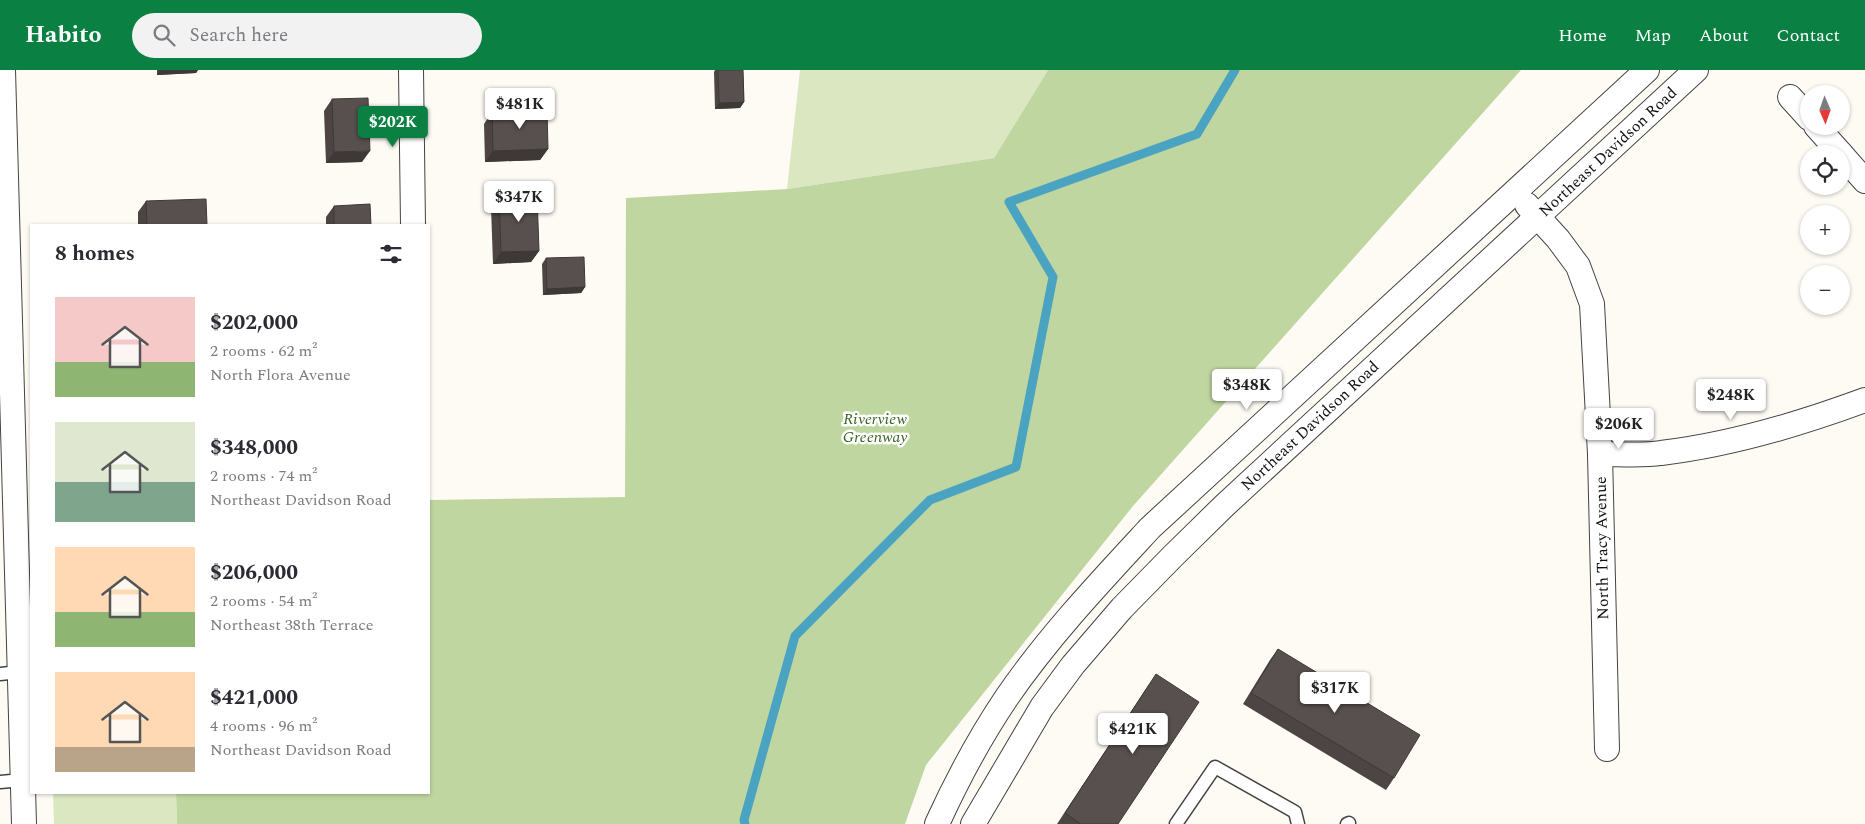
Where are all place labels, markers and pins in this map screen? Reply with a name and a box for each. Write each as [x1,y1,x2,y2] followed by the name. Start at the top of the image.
[485,88,555,130] pin: $481K
[358,106,428,148] pin: $202K
[484,180,554,223] pin: $347K
[1212,368,1282,411] pin: $348K
[1696,378,1766,421] pin: $248K
[1584,408,1654,450] pin: $206K
[1300,672,1370,714] pin: $317K
[1098,712,1168,755] pin: $421K

